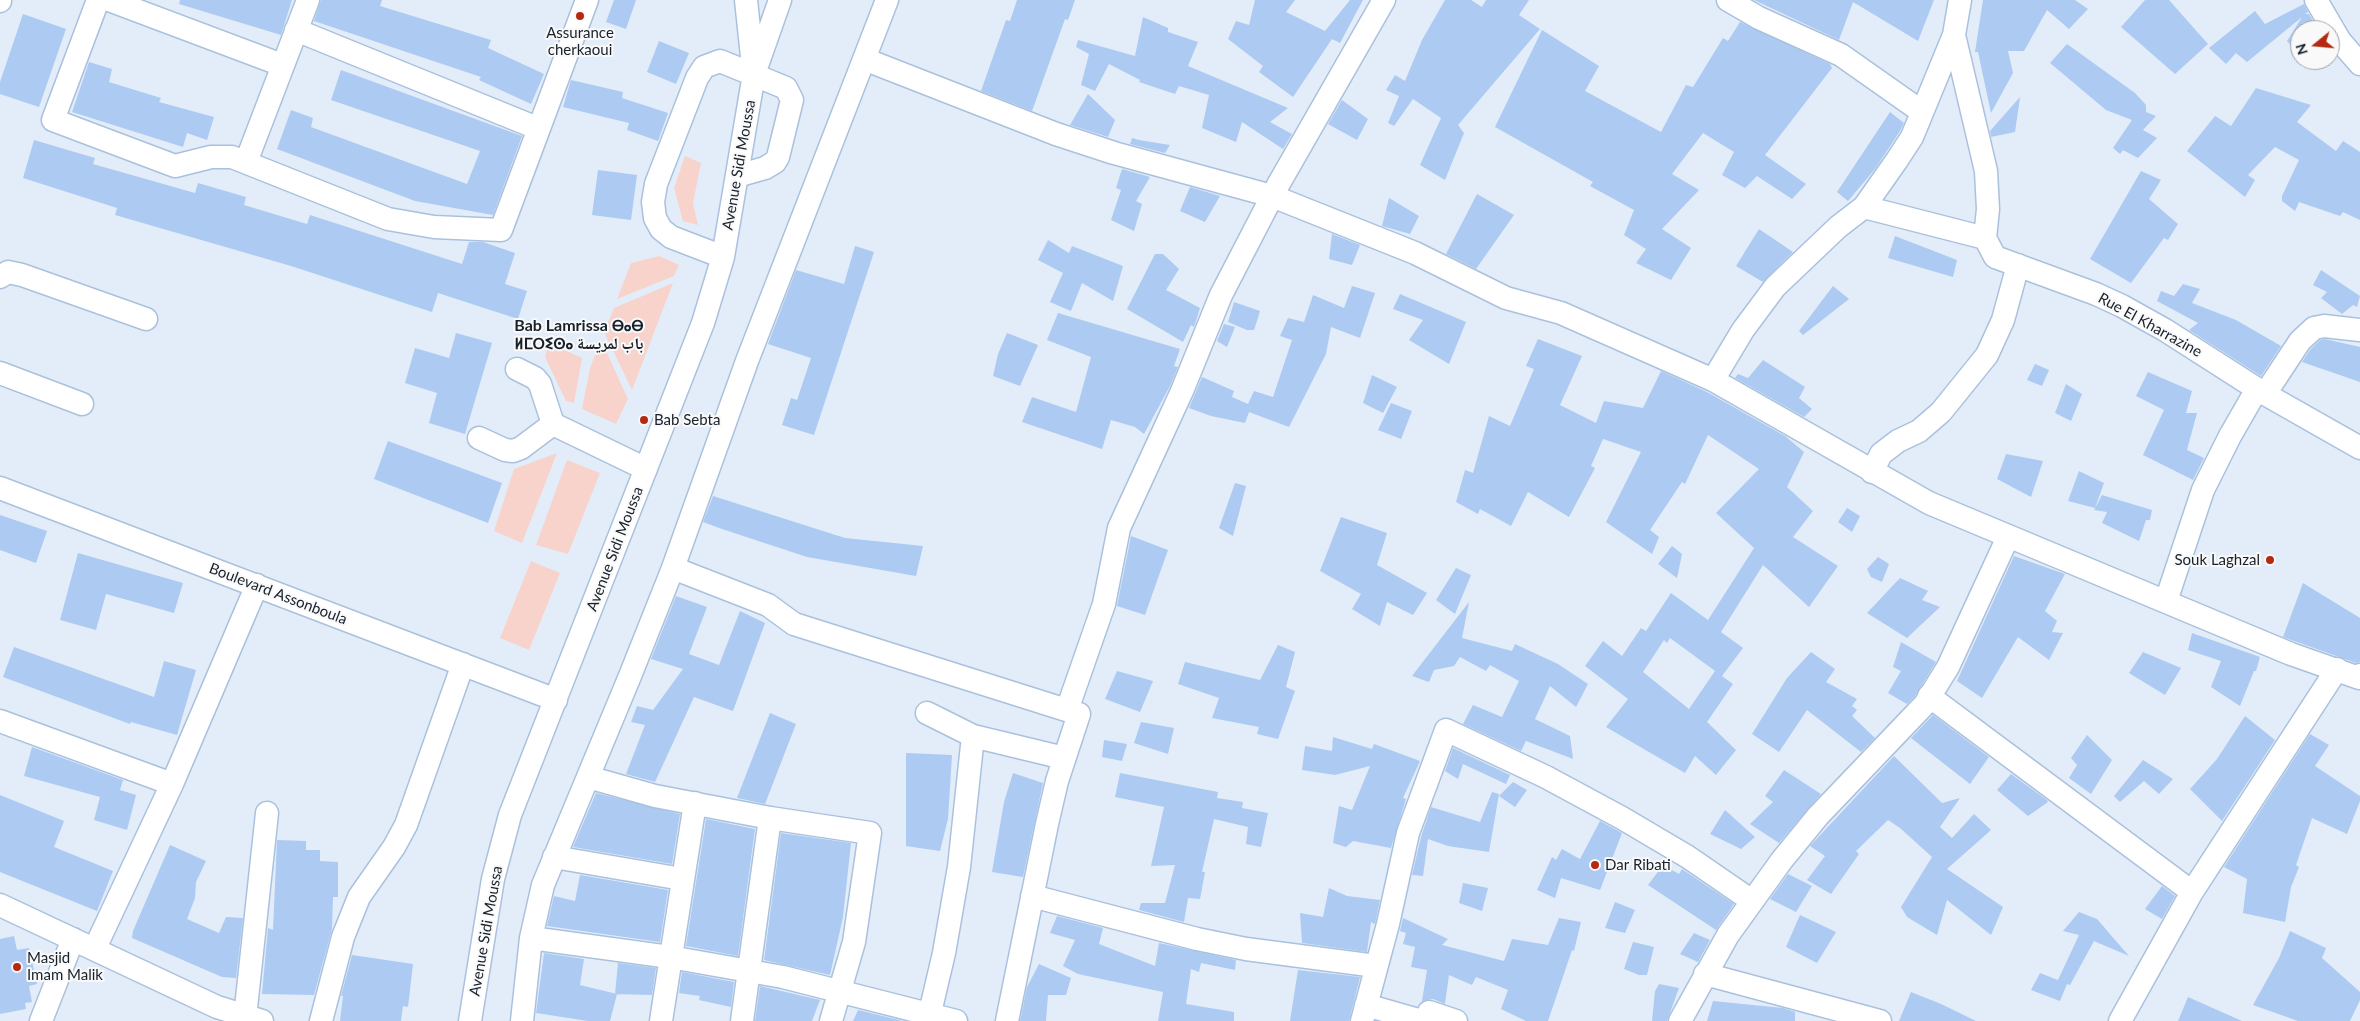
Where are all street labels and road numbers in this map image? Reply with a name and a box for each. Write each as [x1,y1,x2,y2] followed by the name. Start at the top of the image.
[719,98,759,232] street label: Avenue Sidi Moussa
[2095,289,2205,361] street label: Rue El Kharrazine
[583,484,647,614] street label: Avenue Sidi Moussa
[206,559,350,629] street label: Boulevard Assonboula
[466,864,506,998] street label: Avenue Sidi Moussa

